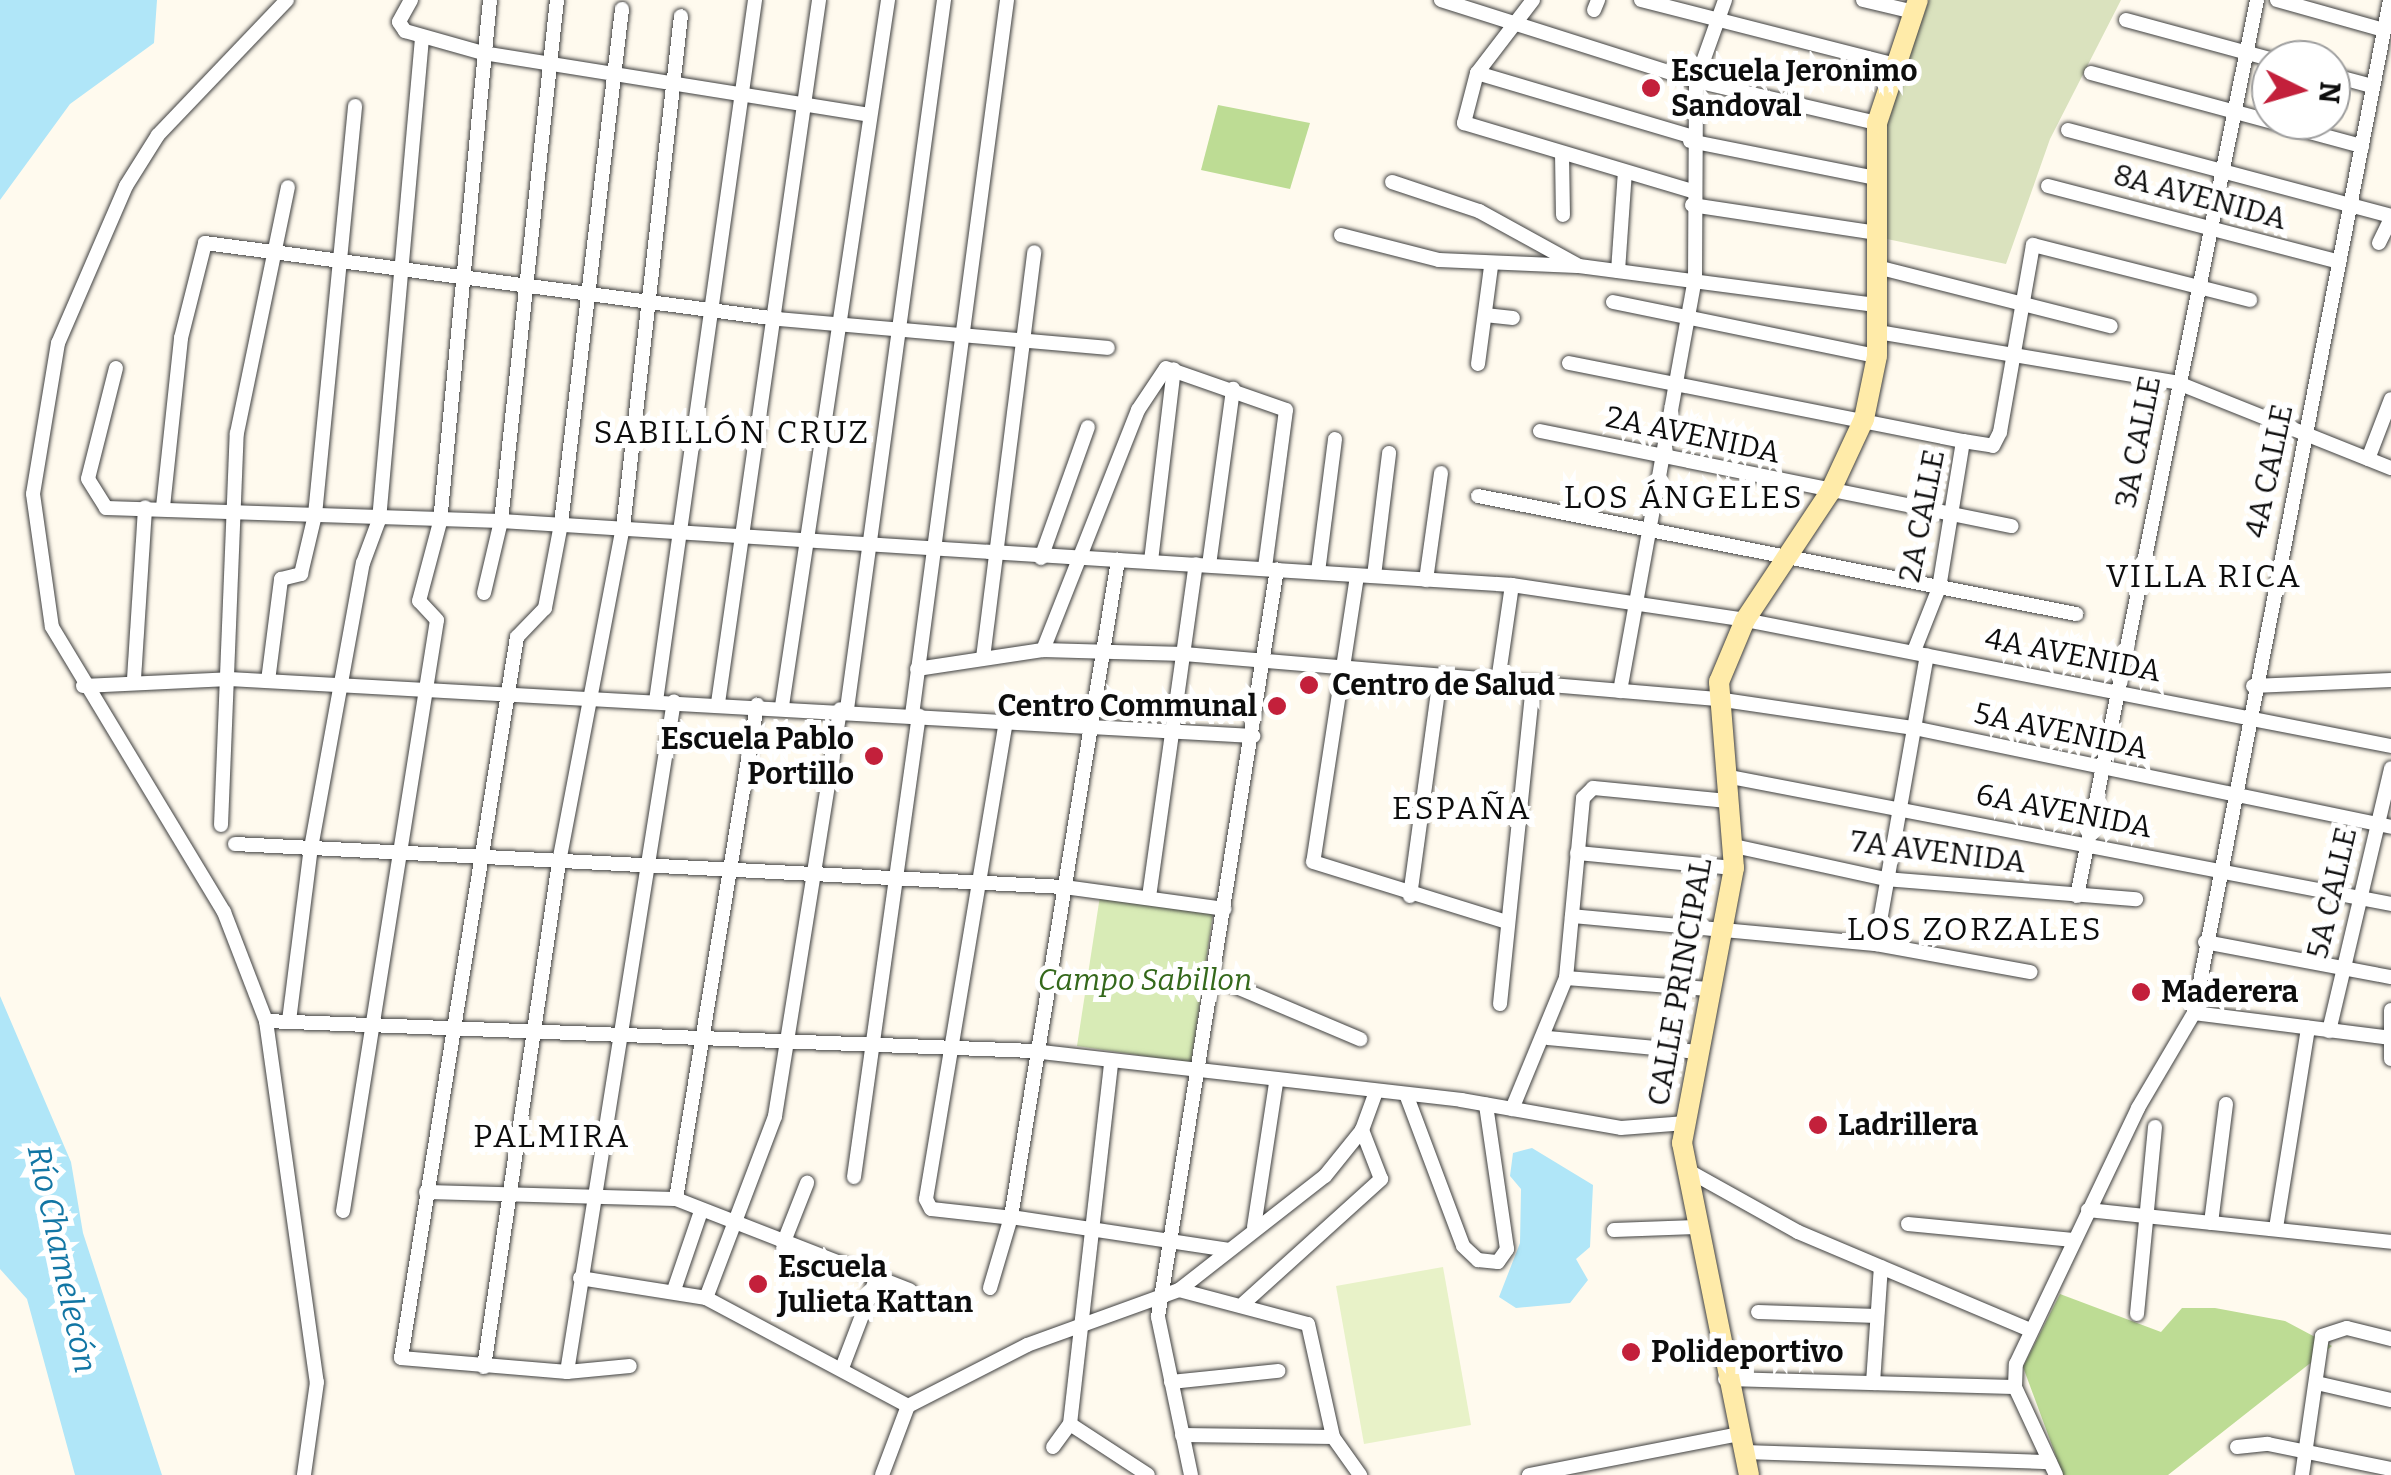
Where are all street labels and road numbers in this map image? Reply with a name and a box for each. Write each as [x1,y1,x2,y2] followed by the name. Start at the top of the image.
[2110,157,2290,237] street label: 8A AVENIDA
[2108,373,2168,511] street label: 3A CALLE
[1603,399,1783,471] street label: 2A AVENIDA
[2237,401,2301,541] street label: 4A CALLE
[1892,447,1952,585] street label: 2A CALLE
[1982,620,2164,690] street label: 4A AVENIDA
[1971,695,2151,767] street label: 5A AVENIDA
[1973,776,2155,846] street label: 6A AVENIDA
[1849,823,2027,881] street label: 7A AVENIDA
[2299,824,2365,962] street label: 5A CALLE
[1640,855,1720,1109] street label: CALLE PRINCIPAL

